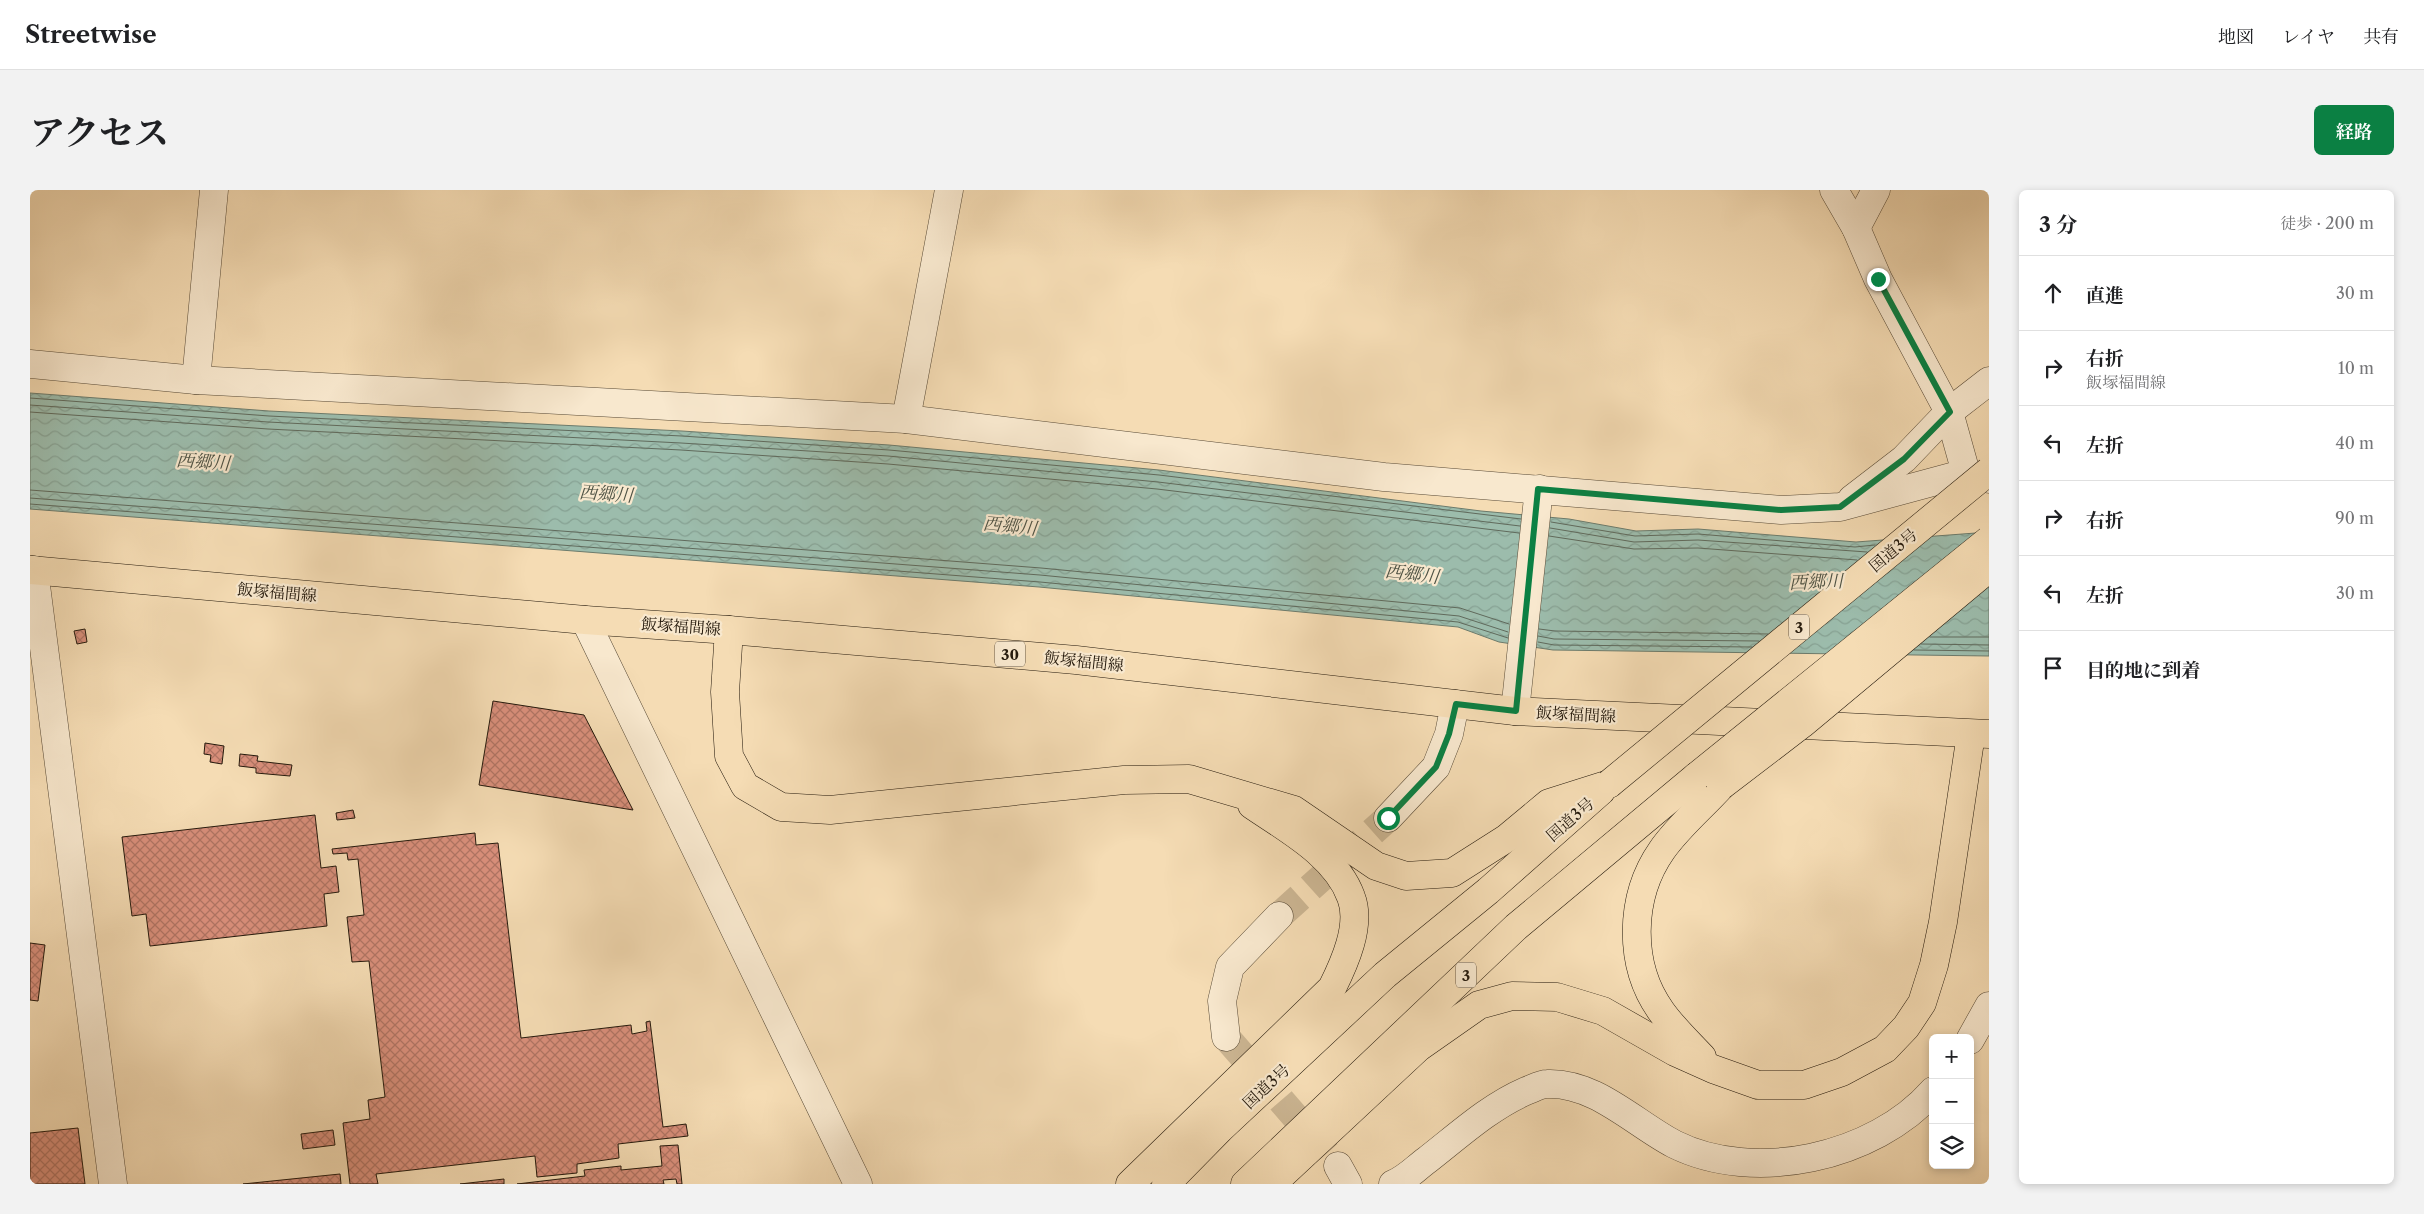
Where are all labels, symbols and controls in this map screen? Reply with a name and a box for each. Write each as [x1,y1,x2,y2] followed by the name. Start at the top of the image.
[25,20,157,49] text: Streetwise
[2218,26,2254,48] text: 地図
[2282,26,2335,48] text: レイヤ
[2363,26,2399,48] text: 共有
[2314,105,2394,155] button: 経路
[30,111,169,154] text: アクセス
[2039,212,2077,237] text: 3 分
[2280,213,2374,233] text: 徒歩 · 200 m
[1867,268,1890,291] route end
[2039,279,2067,307] icon: ahead
[2336,283,2374,303] text: 30 m
[2086,284,2124,307] text: 直進
[2086,347,2124,370] text: 右折
[2039,354,2067,382] icon: right
[2338,358,2374,378] text: 10 m
[2086,372,2166,392] text: 飯塚福間線
[2039,429,2067,457] icon: left
[2335,433,2374,453] text: 40 m
[2086,434,2124,457] text: 左折
[175,449,233,475] water label: 西郷川
[578,481,636,507] water label: 西郷川
[2039,504,2067,532] icon: right
[2335,508,2374,528] text: 90 m
[2086,509,2124,532] text: 右折
[982,512,1040,540] water label: 西郷川
[1865,524,1921,576] street label: 国道3号
[1384,560,1442,588] water label: 西郷川
[1789,570,1845,594] water label: 西郷川
[236,579,318,605] street label: 飯塚福間線
[2039,579,2067,607] icon: left
[2336,583,2374,603] text: 30 m
[2086,584,2124,607] text: 左折
[640,613,722,639] street label: 飯塚福間線
[1789,614,1809,640] road number: 3
[995,642,1025,666] road number: 30
[1043,647,1125,675] street label: 飯塚福間線
[2039,654,2067,682] icon: arrive
[2086,659,2200,682] text: 目的地に到着
[1536,702,1616,726] street label: 飯塚福間線
[1542,793,1598,845] street label: 国道3号
[1377,807,1400,830] route start
[1456,962,1476,988] road number: 3
[1929,1034,1974,1169] map controls
[1929,1034,1974,1079] button: +
[1238,1059,1294,1113] street label: 国道3号
[1929,1079,1974,1124] button: −
[1929,1124,1974,1169] button: layers

